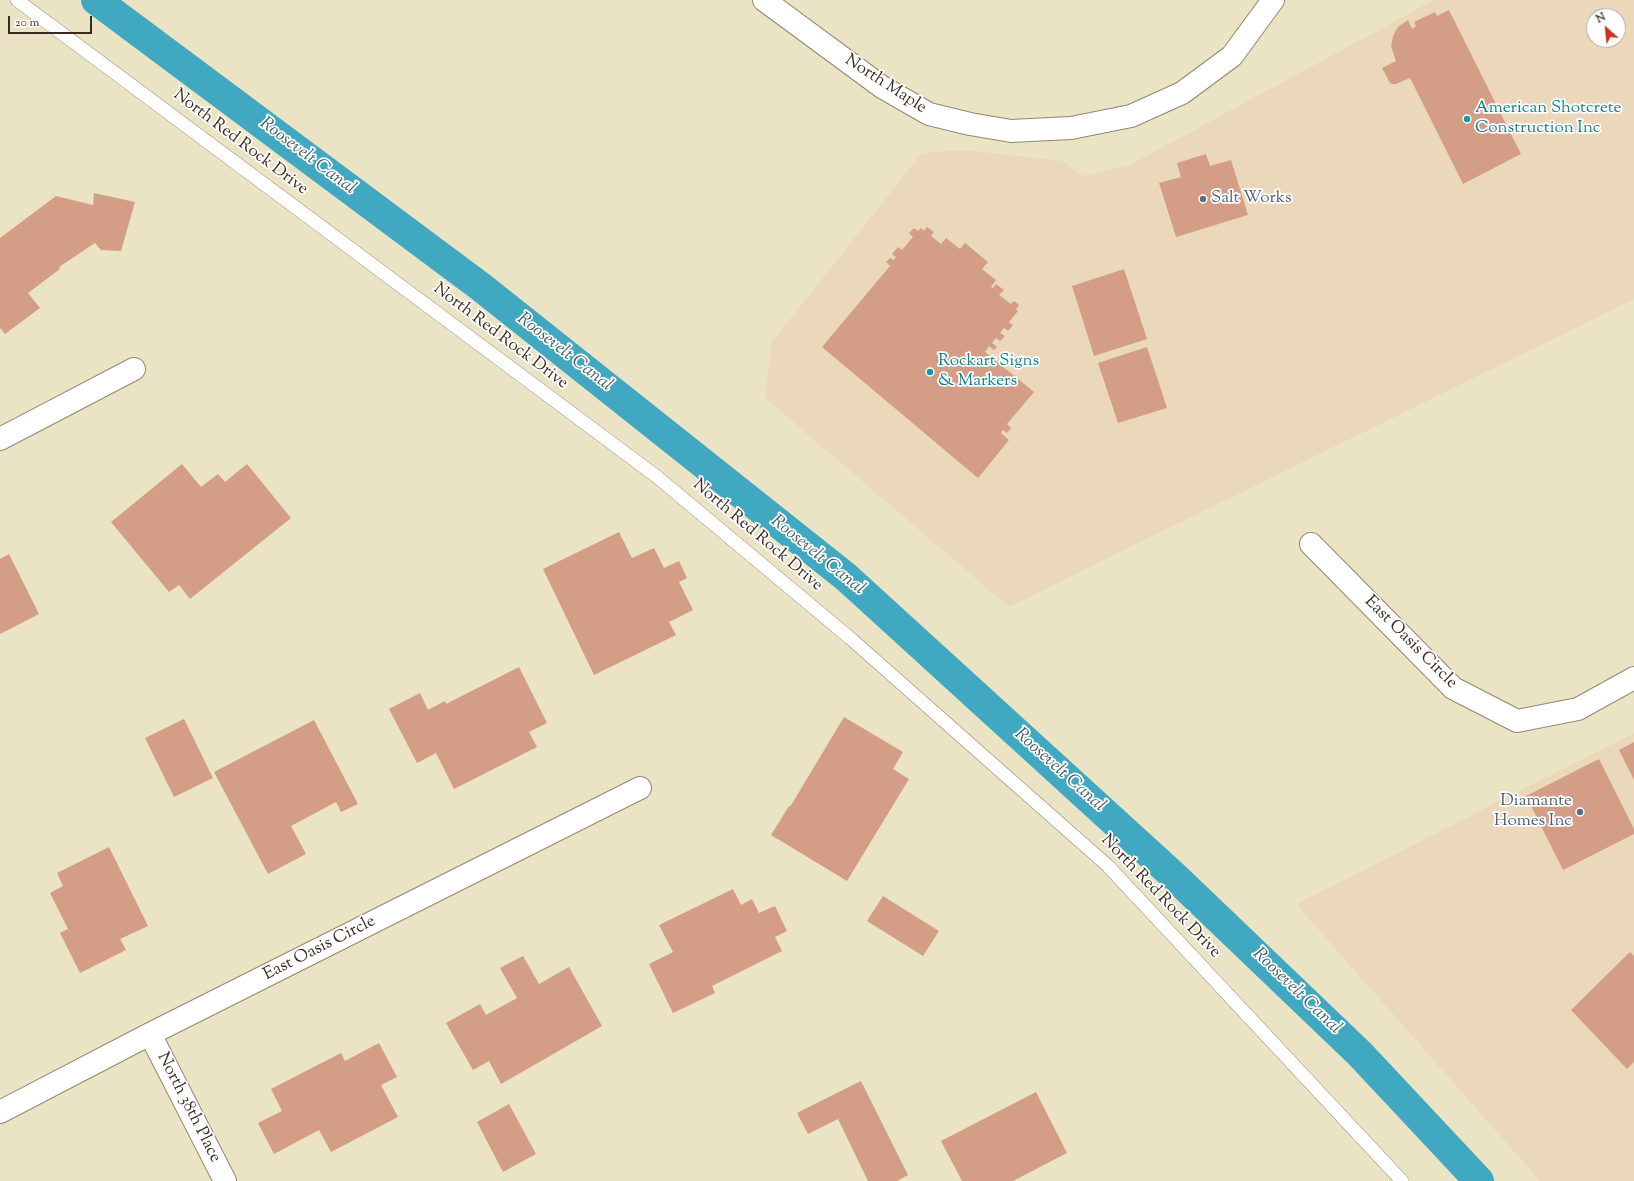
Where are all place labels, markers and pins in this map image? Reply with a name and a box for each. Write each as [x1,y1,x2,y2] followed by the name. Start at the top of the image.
[1475,99,1622,139] place label: American Shotcrete Construction Inc
[1462,114,1472,124] marker: American Shotcrete Construction Inc
[1211,189,1292,209] place label: Salt Works
[1198,194,1208,204] marker: Salt Works
[938,352,1039,392] place label: Rockart Signs & Markers
[925,367,935,377] marker: Rockart Signs & Markers
[1494,792,1572,832] place label: Diamante Homes Inc
[1575,807,1585,817] marker: Diamante Homes Inc

